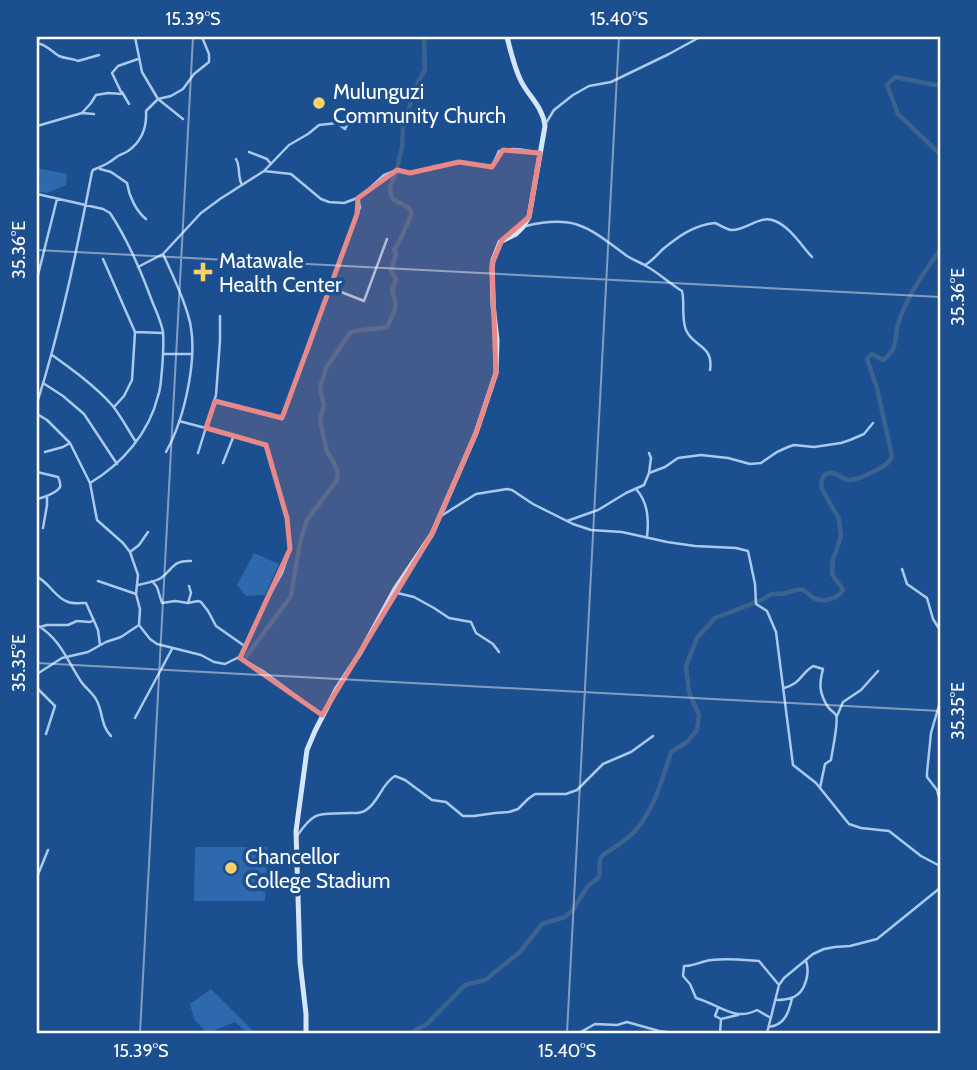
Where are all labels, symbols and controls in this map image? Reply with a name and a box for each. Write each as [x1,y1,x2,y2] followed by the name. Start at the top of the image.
[165,8,221,30] text: 15.39°S
[590,8,648,30] text: 15.40°S
[333,79,506,128] place label: Mulunguzi Community Church
[311,95,327,111] marker: Mulunguzi Community Church
[8,221,30,279] text: 35.36°E
[219,248,342,297] place label: Matawale Health Center
[193,262,213,282] marker: Matawale Health Center
[947,268,969,326] text: 35.36°E
[8,634,30,692] text: 35.35°E
[947,682,969,740] text: 35.35°E
[245,844,390,893] place label: Chancellor College Stadium
[223,860,239,876] marker: Chancellor College Stadium
[113,1040,169,1062] text: 15.39°S
[538,1040,596,1062] text: 15.40°S

